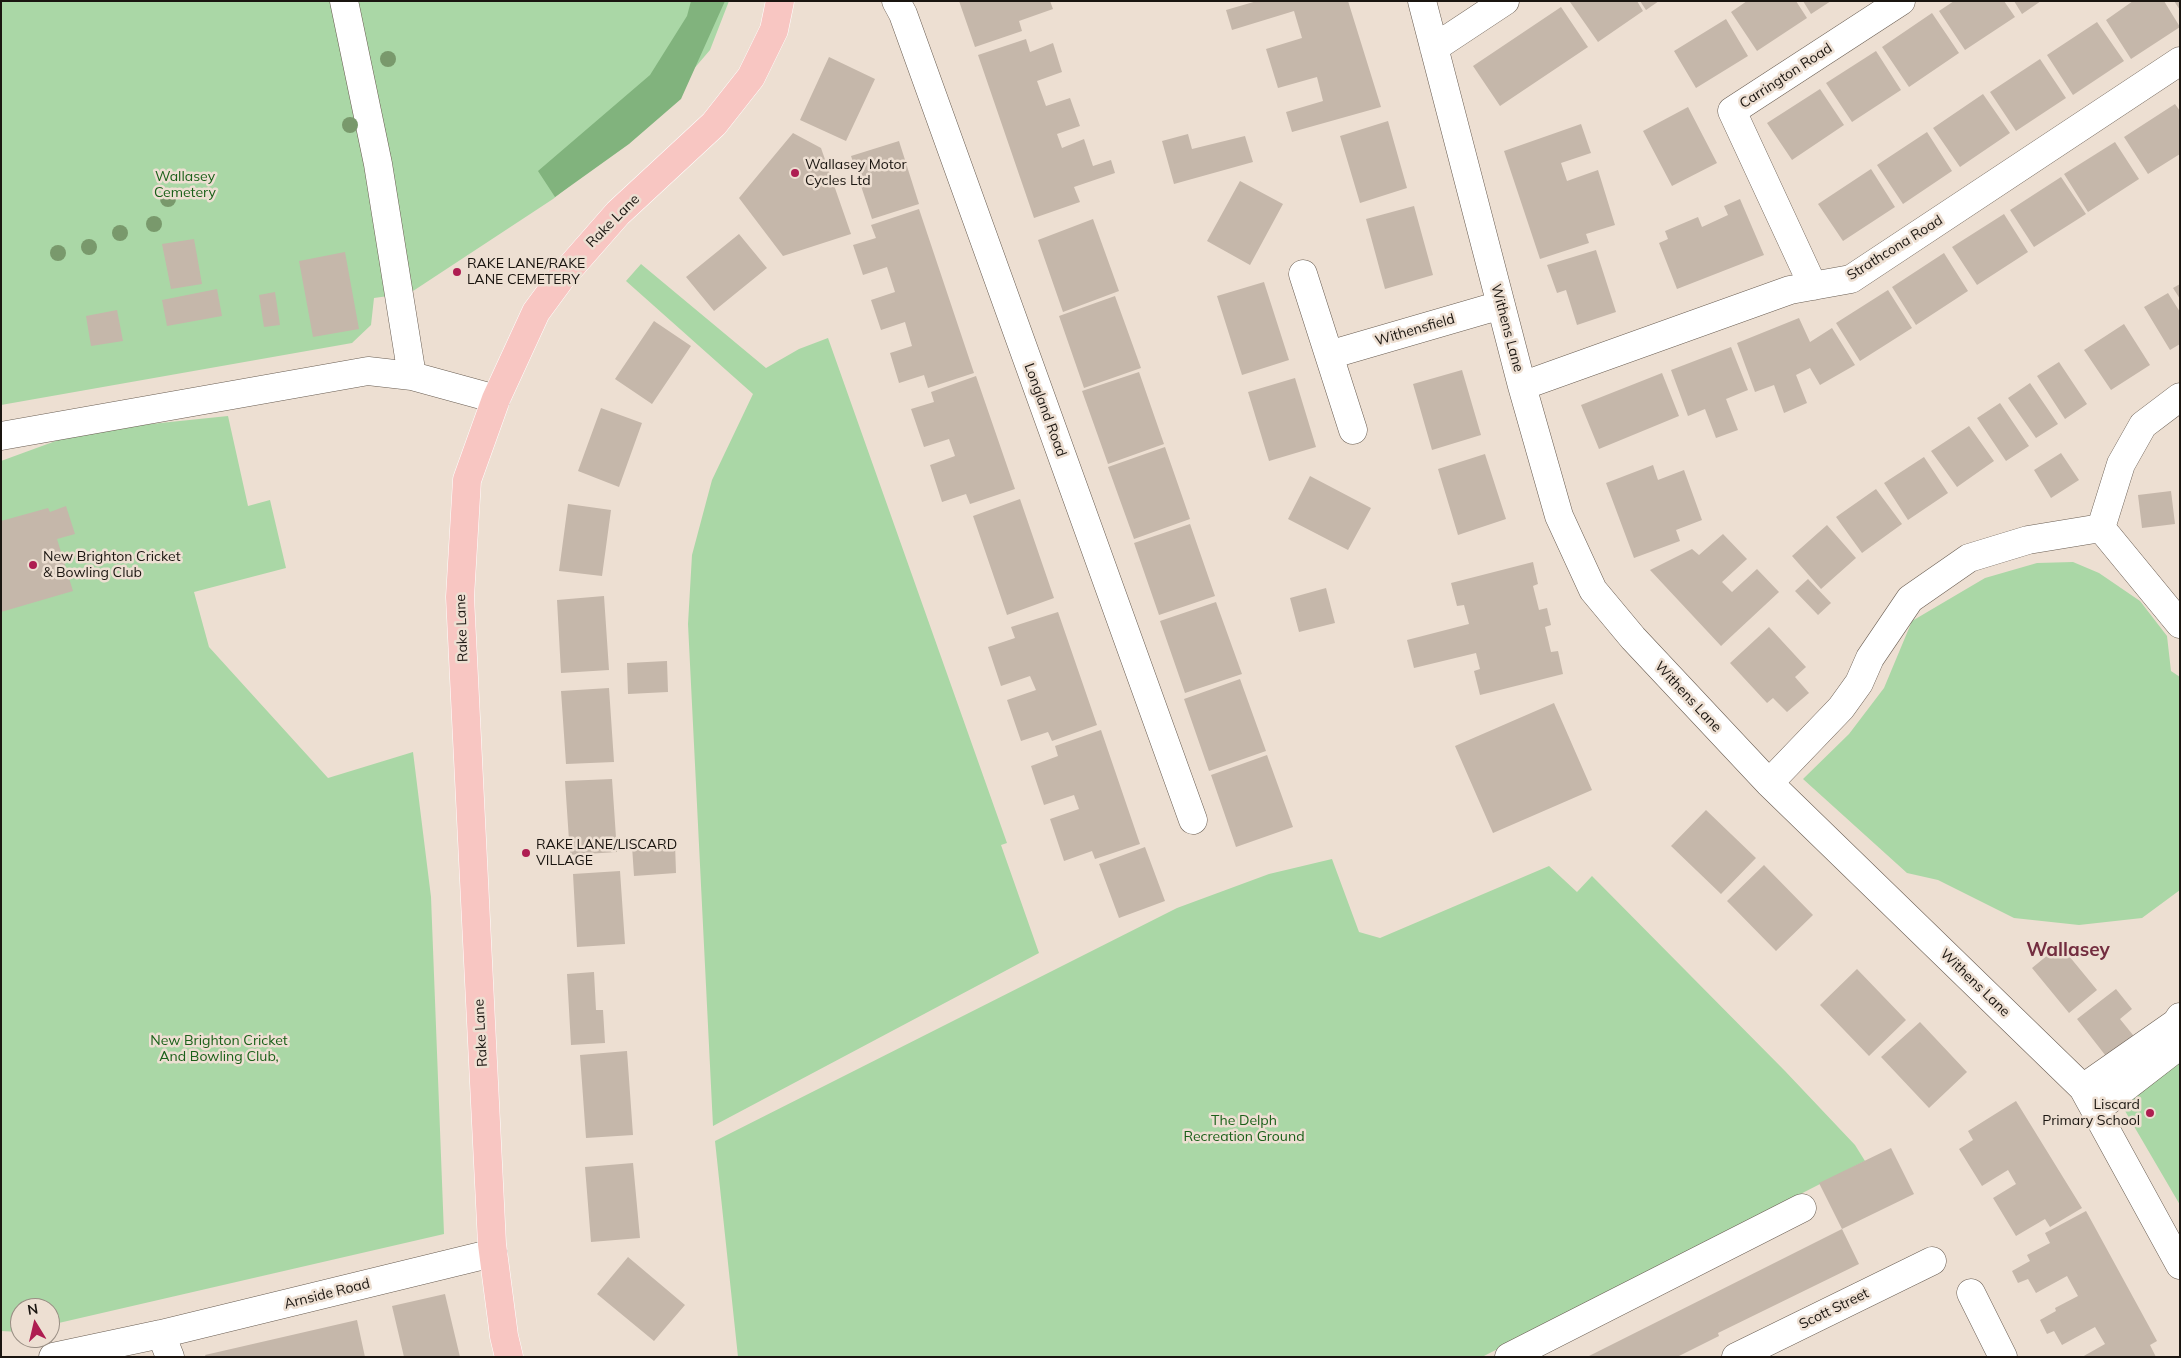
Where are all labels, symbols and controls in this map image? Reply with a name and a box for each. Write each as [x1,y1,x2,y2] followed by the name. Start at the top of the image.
[1737,40,1835,112] street label: Carrington Road
[805,157,907,190] place label: Wallasey Motor Cycles Ltd
[789,167,801,179] marker: Wallasey Motor Cycles Ltd
[154,169,216,202] park label: Wallasey Cemetery
[583,191,643,251] street label: Rake Lane
[1844,212,1946,284] street label: Strathcona Road
[467,256,585,288] place label: RAKE LANE/RAKE LANE CEMETERY
[451,266,463,278] marker: RAKE LANE/RAKE LANE CEMETERY
[1487,282,1527,374] street label: Withens Lane
[1373,311,1457,349] street label: Withensfield
[1020,361,1070,459] street label: Longland Road
[43,549,181,582] place label: New Brighton Cricket & Bowling Club
[27,559,39,571] marker: New Brighton Cricket & Bowling Club
[452,594,472,662] street label: Rake Lane
[1651,658,1725,736] street label: Withens Lane
[536,837,677,870] place label: RAKE LANE/LISCARD VILLAGE
[520,847,532,859] marker: RAKE LANE/LISCARD VILLAGE
[2026,939,2110,961] district label: Wallasey
[1937,946,2013,1020] street label: Withens Lane
[471,998,491,1068] street label: Rake Lane
[150,1033,288,1066] park label: New Brighton Cricket And Bowling Club,
[2042,1097,2140,1130] place label: Liscard Primary School
[2144,1107,2156,1119] marker: Liscard Primary School
[1183,1113,1305,1146] park label: The Delph Recreation Ground
[282,1275,372,1313] street label: Arnside Road
[1796,1285,1872,1333] street label: Scott Street
[10,1298,60,1348] north arrow
[26,1299,39,1319] text: N

